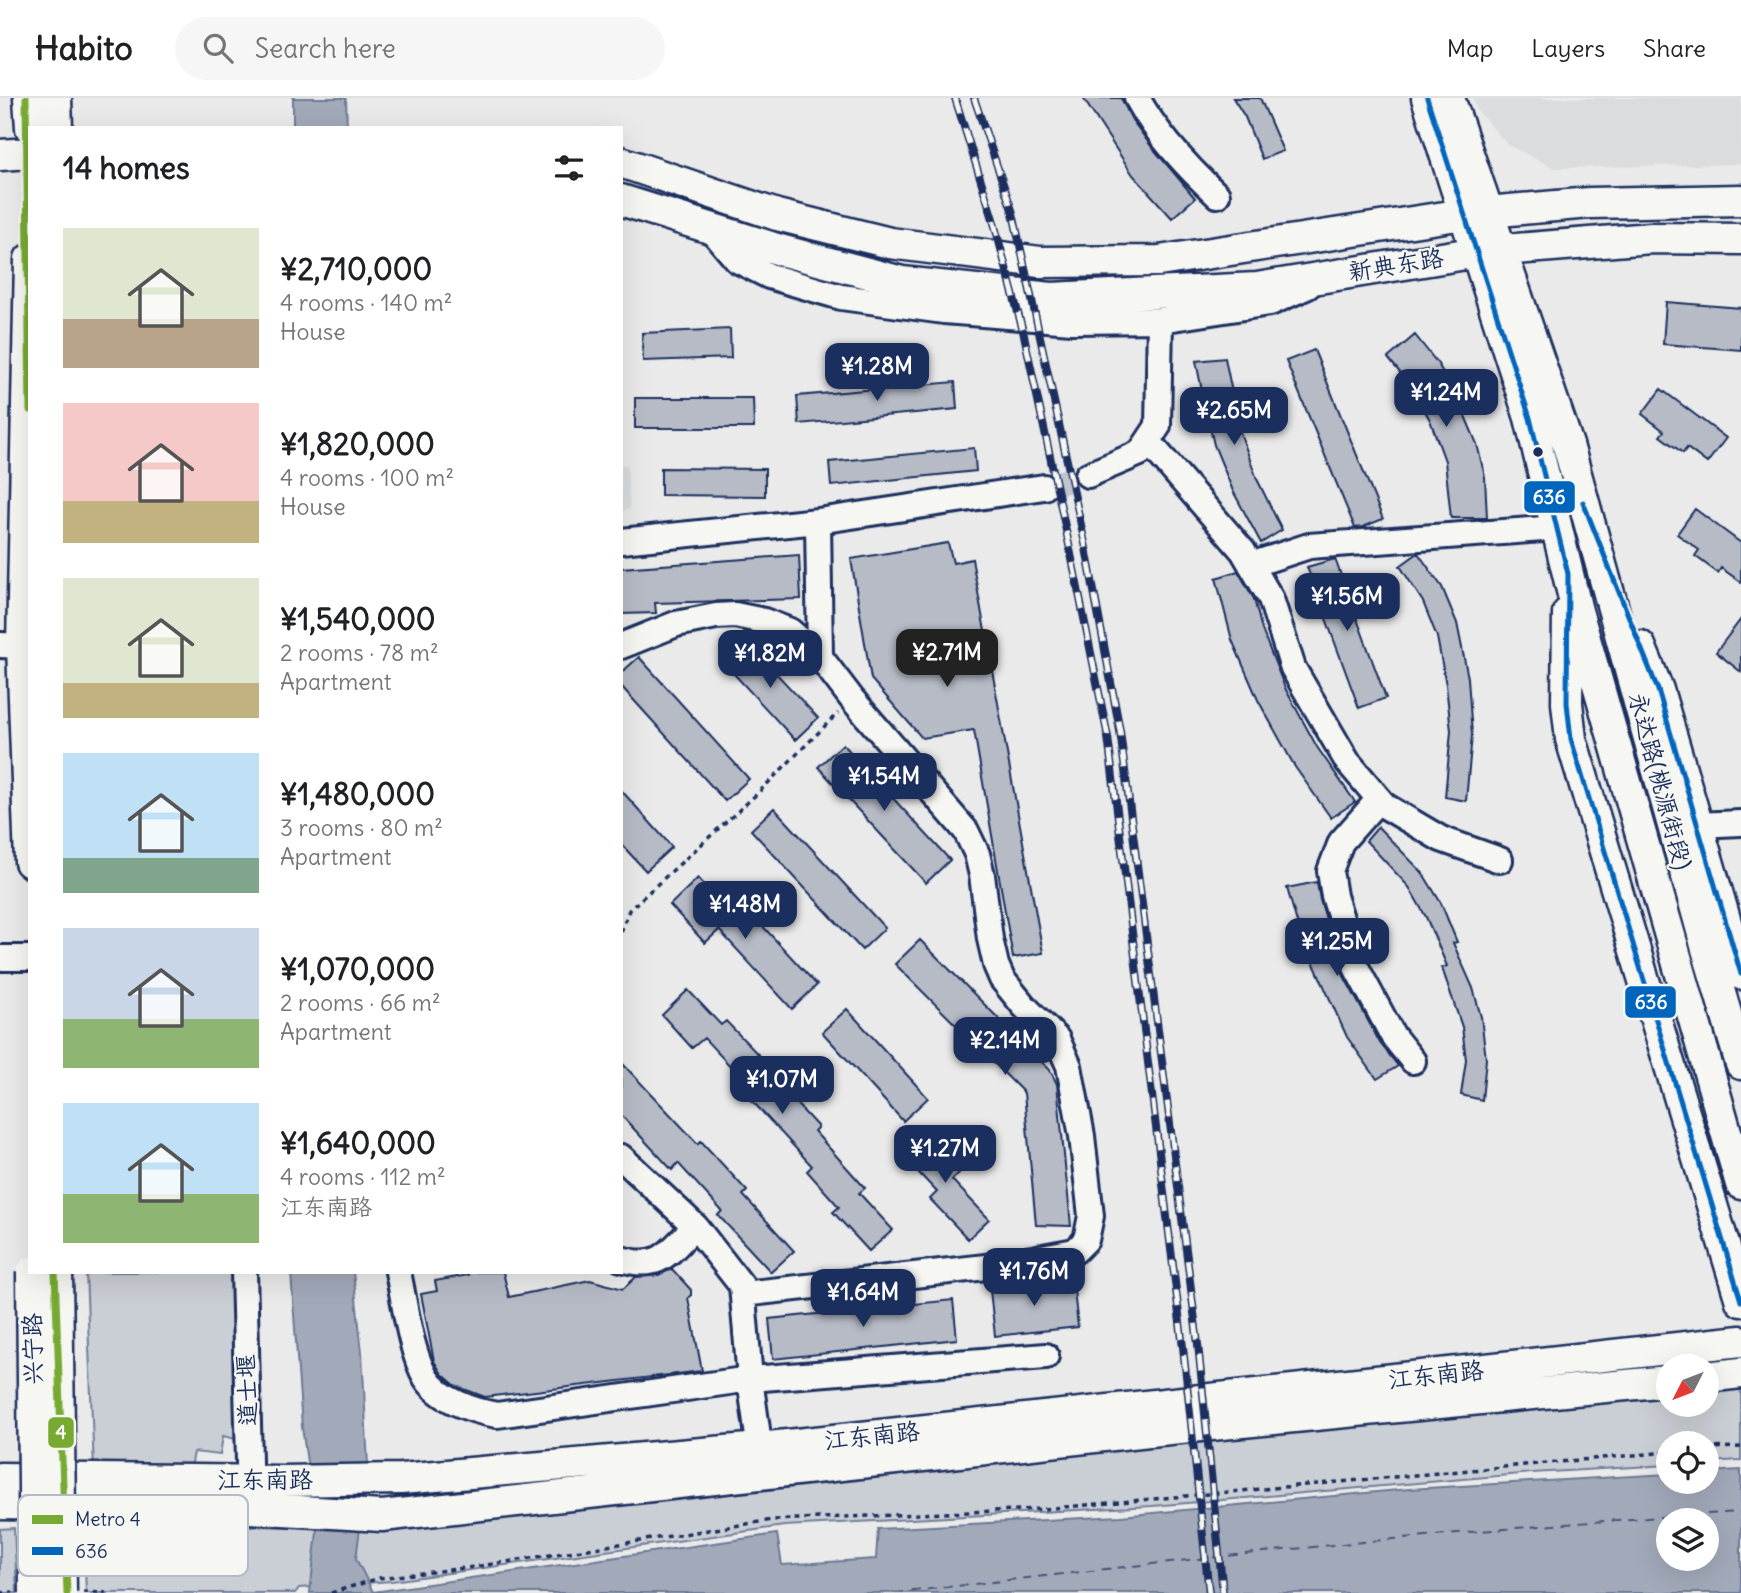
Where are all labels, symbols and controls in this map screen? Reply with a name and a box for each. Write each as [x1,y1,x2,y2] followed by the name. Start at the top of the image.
[175,17,665,80] search box
[35,27,133,69] text: Habito
[199,29,237,67] icon: search
[255,32,396,65] text: Search here
[1447,33,1493,63] text: Map
[1531,33,1605,63] text: Layers
[1643,33,1706,63] text: Share
[63,149,190,187] text: 14 homes
[550,149,588,187] icon: filters
[1346,242,1446,286] street label: 新典东路
[280,250,432,288] text: ¥2,710,000
[119,256,203,340] icon: home
[280,288,452,317] text: 4 rooms · 140 m²
[280,317,346,346] text: House
[820,344,934,403] pin: ¥1.28M
[841,351,913,380] text: ¥1.28M
[1389,370,1503,429] pin: ¥1.24M
[1410,377,1482,406] text: ¥1.24M
[1177,388,1291,447] pin: ¥2.65M
[1196,395,1272,424] text: ¥2.65M
[280,425,435,463] text: ¥1,820,000
[119,431,203,515] icon: home
[1531,445,1545,459] unlabelled marker
[280,463,454,492] text: 4 rooms · 100 m²
[1523,480,1576,514] line badge: 636
[1533,485,1565,509] text: 636
[280,492,346,521] text: House
[1290,574,1404,633] pin: ¥1.56M
[1311,581,1383,610] text: ¥1.56M
[280,600,436,638] text: ¥1,540,000
[119,606,203,690] icon: home
[713,630,827,690] pin: ¥1.82M
[890,630,1004,689] pin: ¥2.71M
[912,637,982,666] text: ¥2.71M
[280,638,439,667] text: 2 rooms · 78 m²
[734,638,806,667] text: ¥1.82M
[280,667,392,696] text: Apartment
[1623,689,1699,873] street label: 永达路(桃源街段)
[827,754,941,813] pin: ¥1.54M
[848,761,920,790] text: ¥1.54M
[280,775,435,813] text: ¥1,480,000
[119,781,203,865] icon: home
[280,813,443,842] text: 3 rooms · 80 m²
[280,842,392,871] text: Apartment
[688,882,802,941] pin: ¥1.48M
[709,889,781,918] text: ¥1.48M
[1280,918,1394,978] pin: ¥1.25M
[1301,926,1373,955] text: ¥1.25M
[280,950,435,988] text: ¥1,070,000
[119,956,203,1040] icon: home
[1624,985,1677,1019] line badge: 636
[280,988,441,1017] text: 2 rooms · 66 m²
[1635,990,1667,1014] text: 636
[280,1017,392,1046] text: Apartment
[948,1018,1062,1077] pin: ¥2.14M
[969,1025,1041,1054] text: ¥2.14M
[725,1056,839,1116] pin: ¥1.07M
[746,1064,818,1093] text: ¥1.07M
[280,1124,436,1162] text: ¥1,640,000
[888,1126,1002,1185] pin: ¥1.27M
[119,1131,203,1215] icon: home
[910,1133,980,1162] text: ¥1.27M
[280,1162,446,1191] text: 4 rooms · 112 m²
[280,1192,372,1221] text: 江东南路
[977,1248,1091,1308] pin: ¥1.76M
[999,1256,1069,1285] text: ¥1.76M
[806,1270,920,1329] pin: ¥1.64M
[827,1277,899,1306] text: ¥1.64M
[16,1313,48,1385] street label: 兴宁路
[230,1354,262,1427] street label: 道士堰
[1387,1354,1485,1394] street label: 江东南路
[1656,1354,1718,1418] north arrow
[1656,1354,1719,1571] map controls
[823,1415,921,1455] street label: 江东南路
[47,1416,75,1449] line badge: 4
[56,1420,67,1444] text: 4
[1656,1431,1719,1494] button: locate
[217,1464,313,1494] street label: 江东南路
[18,1495,248,1576] legend
[75,1507,141,1531] text: Metro 4
[1656,1508,1719,1571] button: layers
[75,1539,108,1563] text: 636

